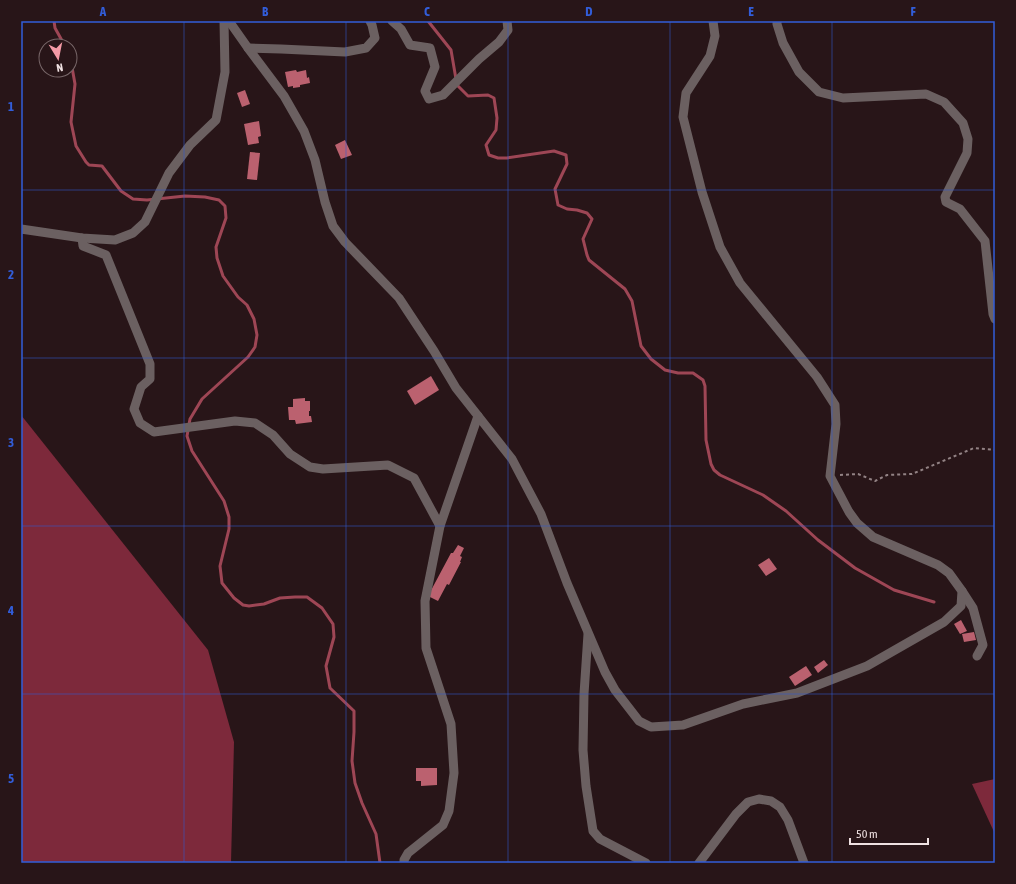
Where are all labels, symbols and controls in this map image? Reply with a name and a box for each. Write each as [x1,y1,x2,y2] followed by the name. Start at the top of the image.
[99,4,107,19] text: A
[262,4,269,19] text: B
[424,4,430,19] text: C
[585,4,593,19] text: D
[748,4,754,19] text: E
[910,4,916,19] text: F
[38,38,78,78] north arrow
[55,61,64,74] text: N
[8,99,14,114] text: 1
[8,267,14,282] text: 2
[8,435,14,450] text: 3
[7,603,14,618] text: 4
[8,771,14,786] text: 5
[850,820,928,846] scale bar
[856,827,878,841] text: 50 m

